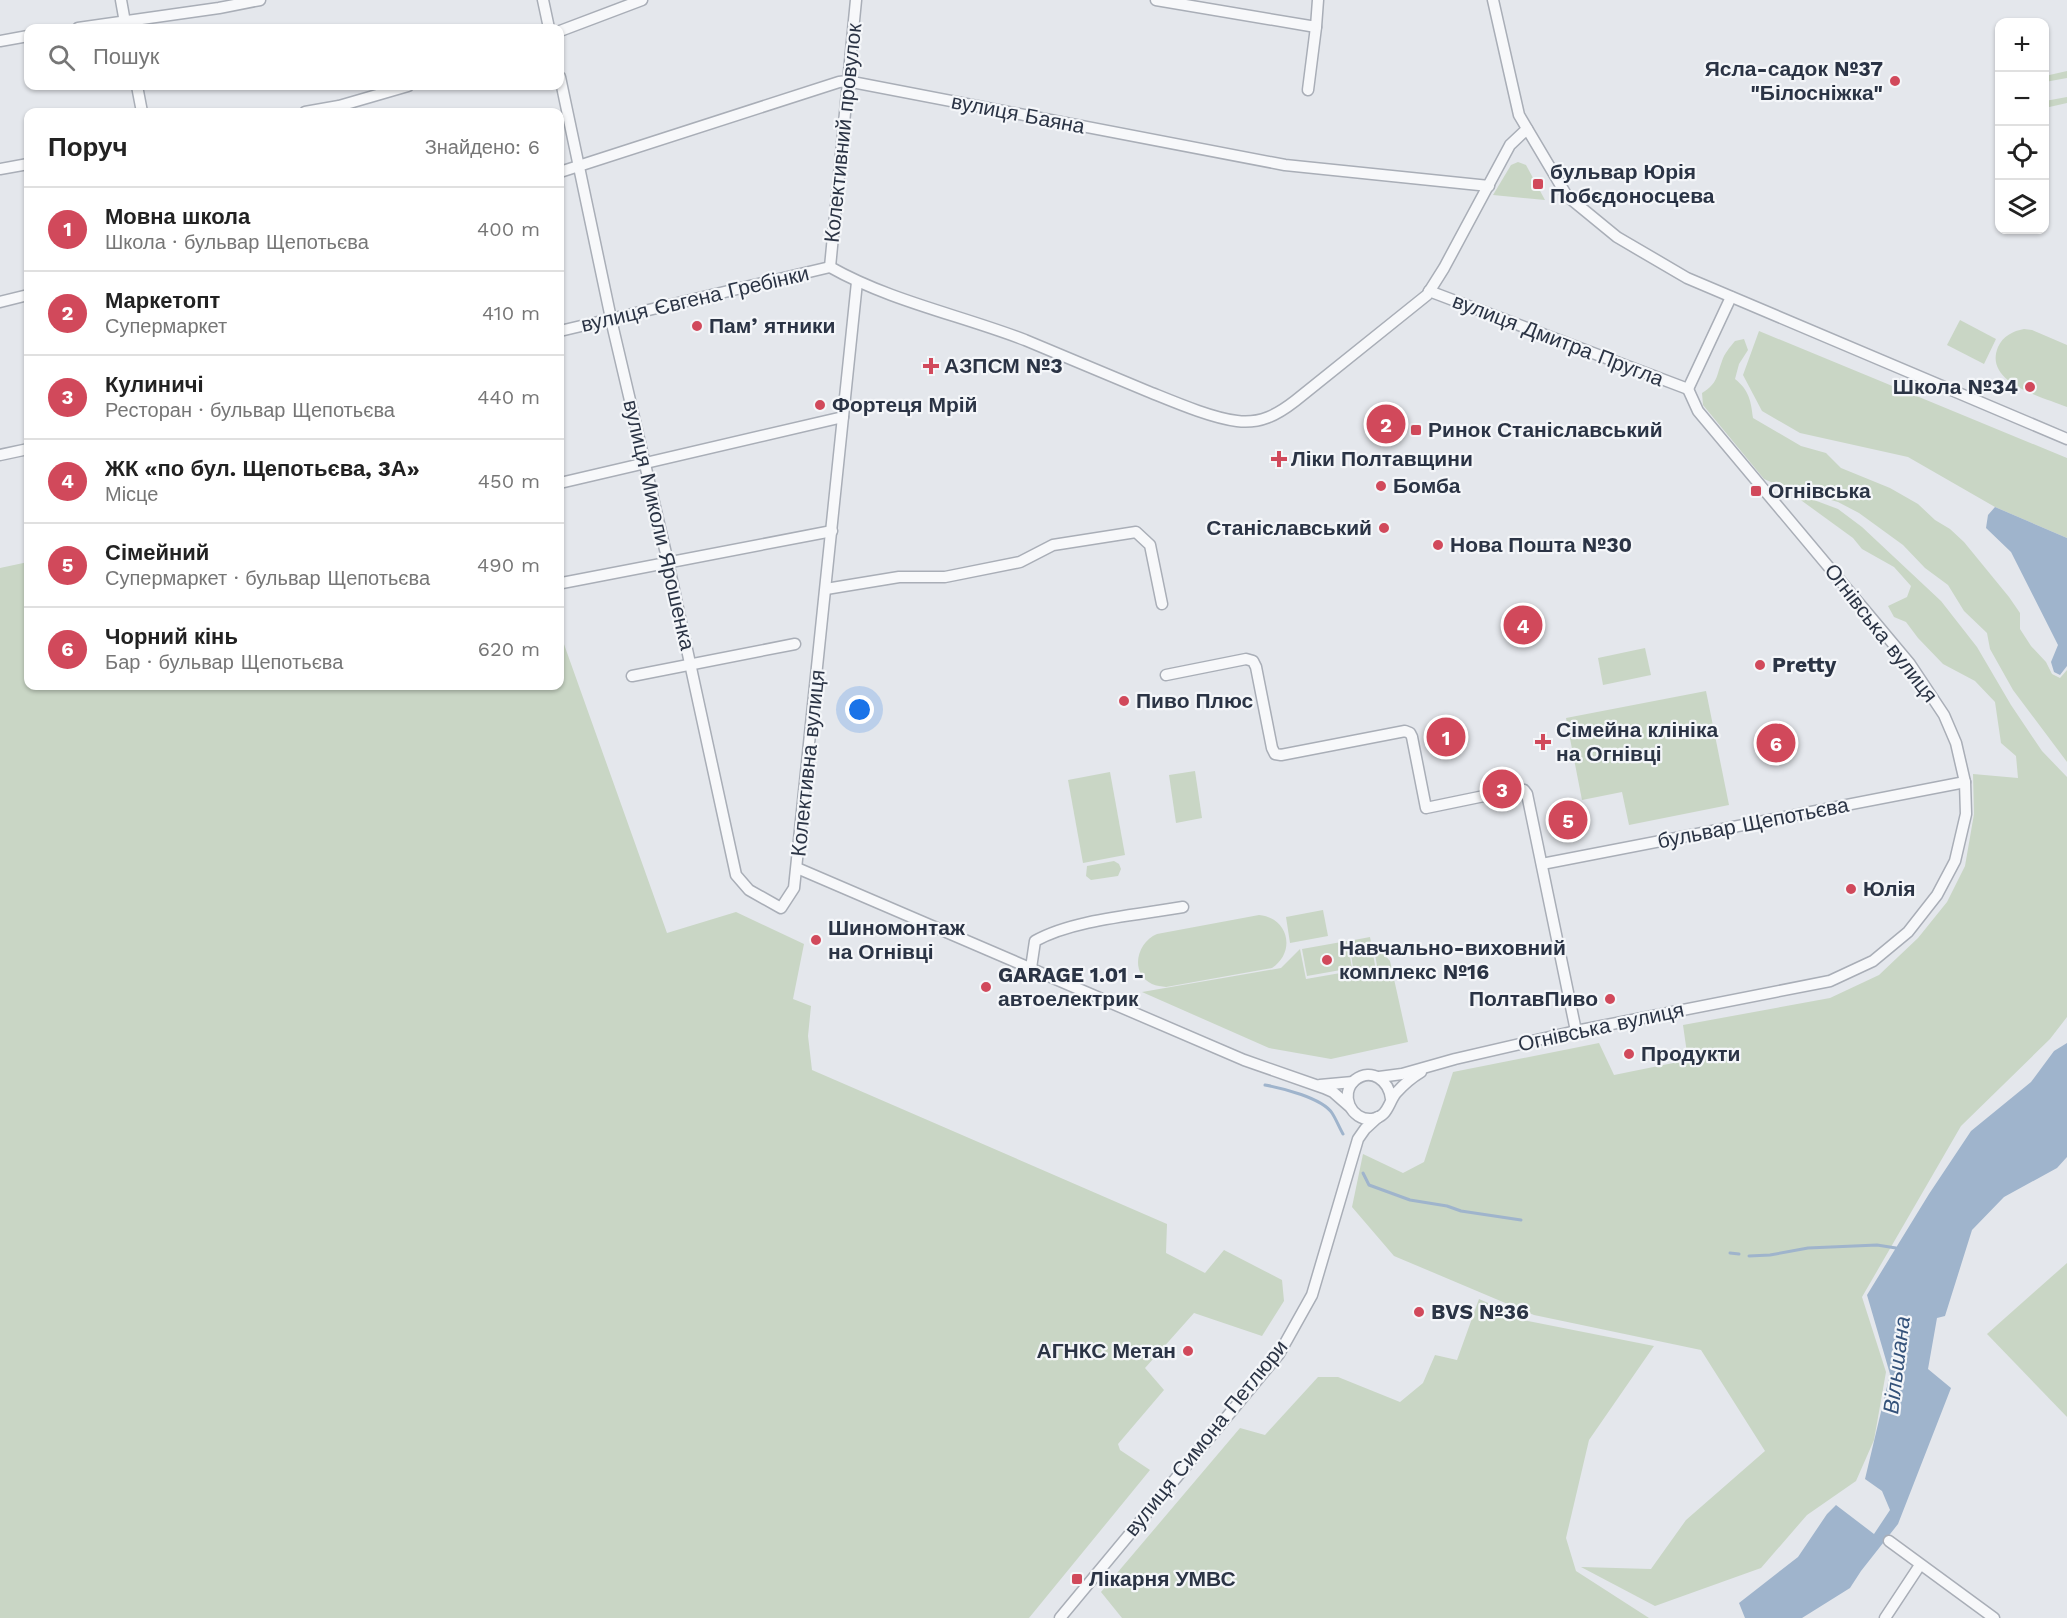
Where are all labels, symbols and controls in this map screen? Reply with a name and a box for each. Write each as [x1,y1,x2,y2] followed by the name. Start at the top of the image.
[1995,18,2049,234] map controls
[1995,18,2049,72] button: +
[819,21,867,244] street label: Колективний провулок
[24,24,564,90] search box
[45,41,78,74] icon: search
[93,44,159,69] text: Пошук
[1705,56,1883,105] place label: Ясла-садок №37 "Білосніжка"
[1995,72,2049,126] button: −
[1888,74,1902,88] marker: Ясла-садок №37 "Білосніжка"
[949,88,1087,139] street label: вулиця Баяна
[1995,126,2049,180] button: locate
[48,132,128,162] text: Поруч
[425,135,540,159] text: Знайдено: 6
[1550,159,1715,208] place label: бульвар Юрія Побєдоносцева
[1531,177,1545,191] marker: бульвар Юрія Побєдоносцева
[1995,180,2049,234] button: layers
[105,204,250,229] text: Мовна школа
[63,217,72,241] text: 1
[477,217,540,241] text: 400 m
[105,230,369,254] text: Школа · бульвар Щепотьєва
[578,260,811,337] street label: вулиця Євгена Гребінки
[105,288,220,313] text: Маркетопт
[1449,288,1668,391] street label: вулиця Дмитра Пругла
[62,301,73,325] text: 2
[482,301,540,325] text: 410 m
[709,313,835,338] place label: Памʼятники
[105,314,227,338] text: Супермаркет
[690,319,704,333] marker: Памʼятники
[944,353,1063,378] place label: АЗПСМ №3
[922,357,940,375] marker: АЗПСМ №3
[105,372,204,397] text: Кулиничі
[1893,374,2018,399] place label: Школа №34
[2023,380,2037,394] marker: Школа №34
[62,385,73,409] text: 3
[477,385,540,409] text: 440 m
[832,392,978,417] place label: Фортеця Мрій
[618,397,701,653] street label: вулиця Миколи Ярошенка
[105,398,395,422] text: Ресторан · бульвар Щепотьєва
[813,398,827,412] marker: Фортеця Мрій
[1366,402,1406,446] pin: 2
[1428,417,1663,442] place label: Ринок Станіславський
[1409,423,1423,437] marker: Ринок Станіславський
[1291,446,1473,471] place label: Ліки Полтавщини
[1272,452,1286,466] marker: Ліки Полтавщини
[105,456,420,481] text: ЖК «по бул. Щепотьєва, 3А»
[61,469,74,493] text: 4
[478,469,540,493] text: 450 m
[1393,473,1461,498] place label: Бомба
[1768,478,1871,503] place label: Огнівська
[1374,479,1388,493] marker: Бомба
[105,482,158,506] text: Місце
[1749,484,1763,498] marker: Огнівська
[1206,515,1372,540] place label: Станіславський
[1377,521,1391,535] marker: Станіславський
[1450,532,1632,557] place label: Нова Пошта №30
[1431,538,1445,552] marker: Нова Пошта №30
[105,540,209,565] text: Сімейний
[62,553,73,577] text: 5
[477,553,540,577] text: 490 m
[1819,558,1943,707] street label: Огнівська вулиця
[105,566,430,590] text: Супермаркет · бульвар Щепотьєва
[1504,602,1543,648] pin: 4
[105,624,238,649] text: Чорний кінь
[61,637,74,661] text: 6
[478,637,540,661] text: 620 m
[105,650,343,674] text: Бар · бульвар Щепотьєва
[1772,652,1837,677] place label: Pretty
[1753,658,1767,672] marker: Pretty
[785,668,830,858] street label: Колективна вулиця
[1136,688,1254,713] place label: Пиво Плюс
[1117,694,1131,708] marker: Пиво Плюс
[845,695,874,724] your location
[1426,714,1466,760] pin: 1
[1556,717,1718,766] place label: Сімейна клініка на Огнівці
[1756,720,1796,766] pin: 6
[1534,733,1552,751] marker: Сімейна клініка на Огнівці
[1482,766,1522,812] pin: 3
[1655,792,1851,853] street label: бульвар Щепотьєва
[1548,798,1588,842] pin: 5
[1863,876,1916,901] place label: Юлія
[1844,882,1858,896] marker: Юлія
[828,915,966,964] place label: Шиномонтаж на Огнівці
[809,933,823,947] marker: Шиномонтаж на Огнівці
[1339,935,1566,984] place label: Навчально-виховний комплекс №16
[1320,953,1334,967] marker: Навчально-виховний комплекс №16
[998,962,1144,1011] place label: GARAGE 1.01 - автоелектрик
[979,980,993,994] marker: GARAGE 1.01 - автоелектрик
[1469,986,1598,1011] place label: ПолтавПиво
[1603,992,1617,1006] marker: ПолтавПиво
[1516,997,1686,1056] street label: Огнівська вулиця
[1641,1041,1740,1066] place label: Продукти
[1622,1047,1636,1061] marker: Продукти
[1431,1299,1529,1324] place label: BVS №36
[1412,1305,1426,1319] marker: BVS №36
[1878,1315,1915,1415] water label: Вільшана
[1119,1334,1293,1541] street label: вулиця Симона Петлюри
[1037,1338,1176,1363] place label: АГНКС Метан
[1181,1344,1195,1358] marker: АГНКС Метан
[1089,1566,1236,1591] place label: Лікарня УМВС
[1070,1572,1084,1586] marker: Лікарня УМВС

